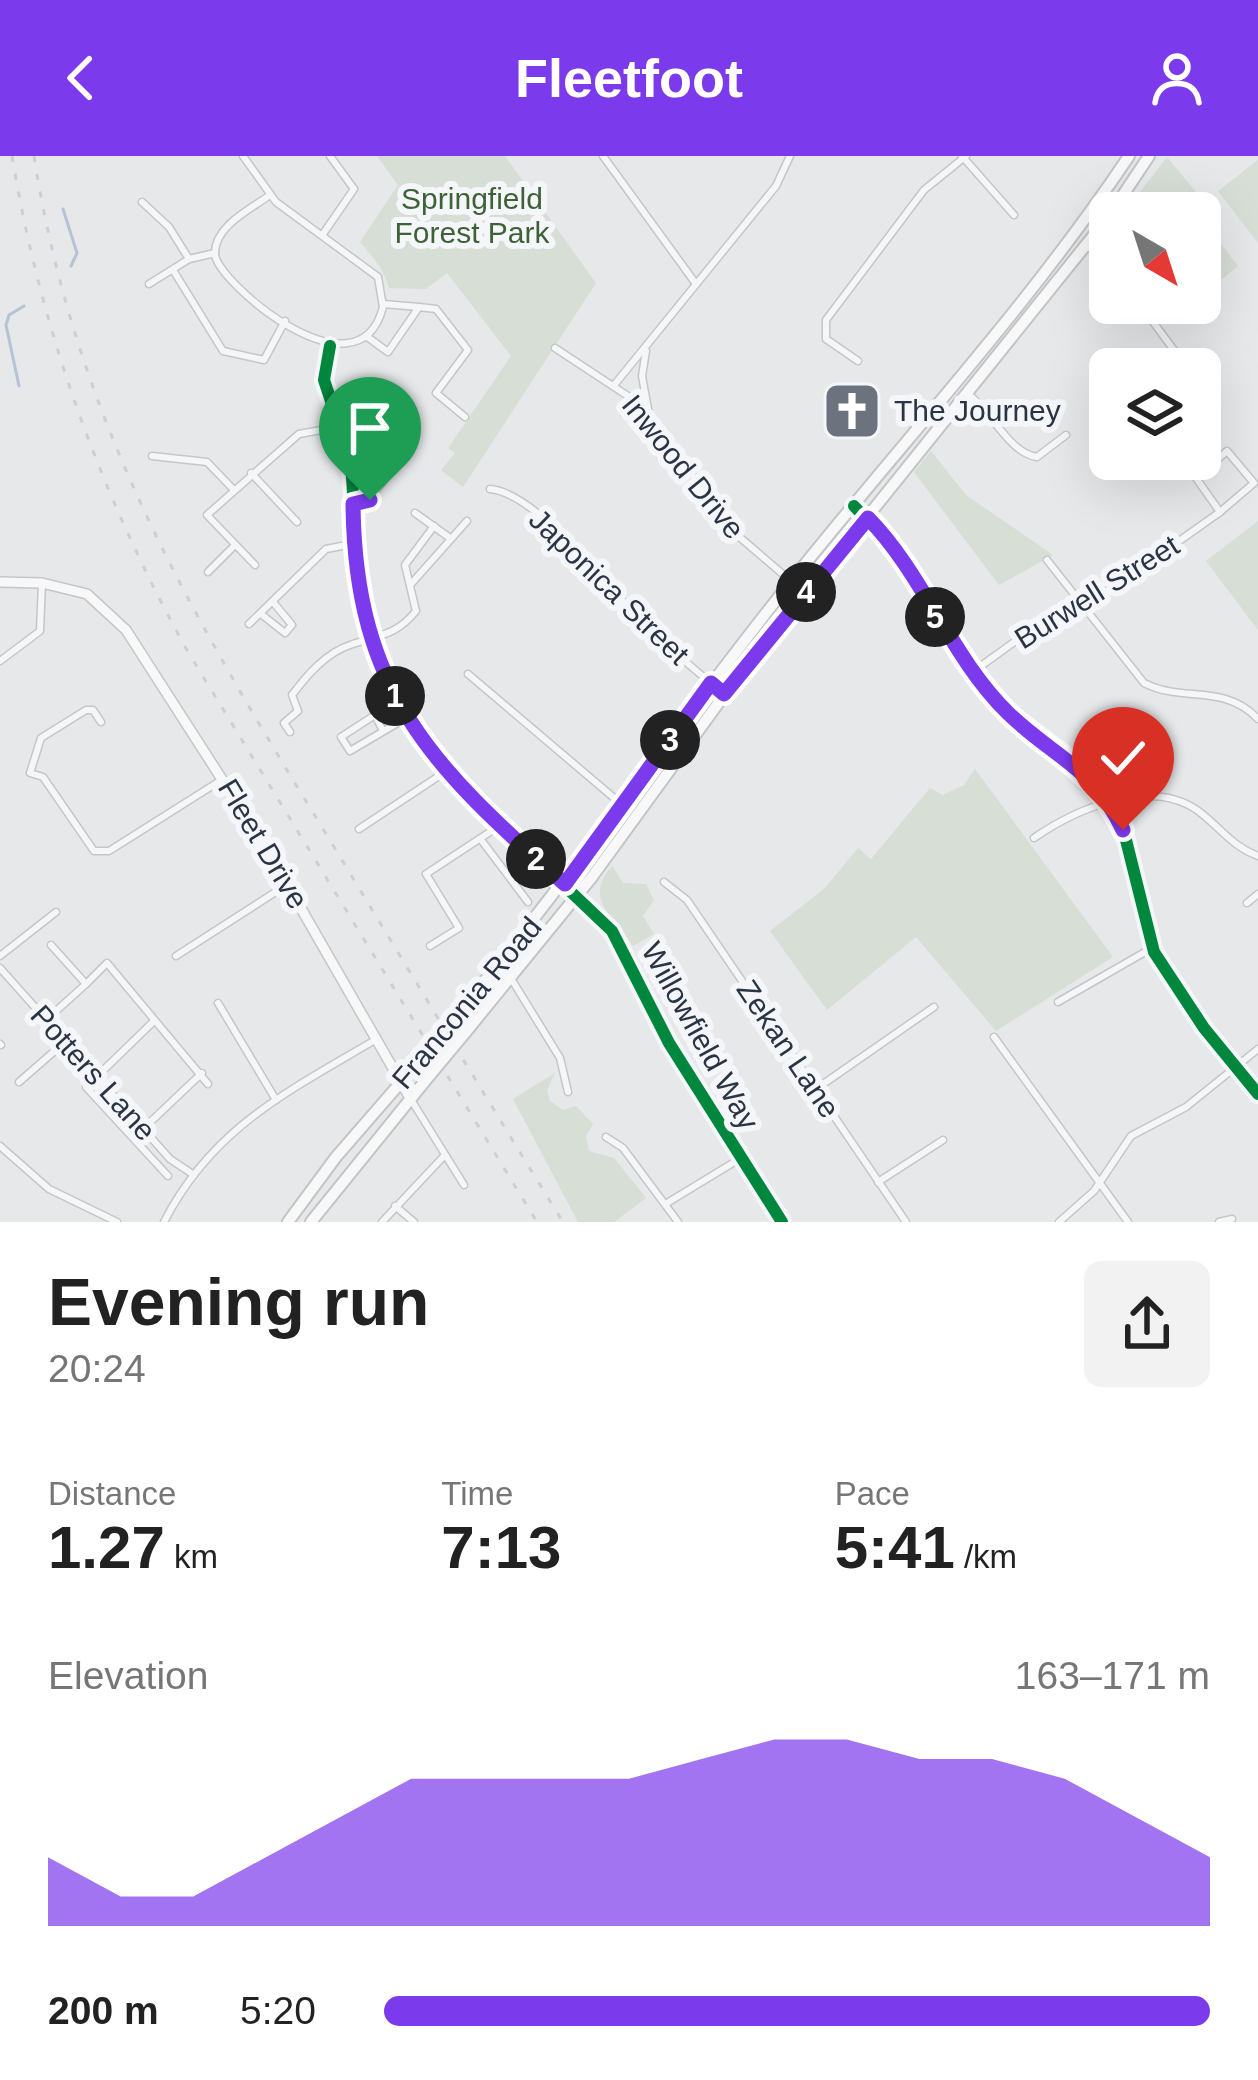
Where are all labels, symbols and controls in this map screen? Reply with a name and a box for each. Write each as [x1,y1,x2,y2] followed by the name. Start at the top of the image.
[48,45,114,111] icon: back
[1144,45,1210,111] icon: person
[515,48,743,108] text: Fleetfoot
[394,182,551,249] park label: Springfield Forest Park
[1089,192,1221,324] north arrow
[1089,192,1221,480] map controls
[1089,348,1221,480] button: layers
[319,377,421,500] pin
[821,380,883,442] church icon: The Journey
[615,388,751,545] street label: Inwood Drive
[894,394,1061,427] place label: The Journey
[337,395,403,461] icon: arrive
[523,502,696,671] street label: Japonica Street
[1009,528,1185,655] street label: Burwell Street
[776,562,836,622] pin: 4
[797,573,815,610] text: 4
[905,587,965,647] pin: 5
[926,598,944,635] text: 5
[365,666,425,726] pin: 1
[386,677,404,714] text: 1
[1072,707,1174,830] pin
[640,710,700,770] pin: 3
[661,721,679,758] text: 3
[1090,725,1156,791] icon: check
[212,773,315,914] street label: Fleet Drive
[506,829,566,889] pin: 2
[527,840,545,877] text: 2
[385,910,548,1095] street label: Franconia Road
[635,936,766,1135] street label: Willowfield Way
[730,974,846,1124] street label: Zekan Lane
[24,998,163,1147] street label: Potters Lane
[1084,1261,1210,1387] button: share
[48,1265,429,1339] text: Evening run
[48,1347,146,1390] text: 20:24
[48,1475,176,1512] text: Distance
[441,1475,513,1512] text: Time
[835,1475,910,1512] text: Pace
[48,1514,165,1581] text: 1.27
[441,1514,561,1581] text: 7:13
[835,1514,955,1581] text: 5:41
[165,1538,218,1575] text: km
[955,1538,1017,1575] text: /km
[48,1654,208,1697] text: Elevation
[1015,1654,1210,1697] text: 163–171 m
[48,1989,159,2032] text: 200 m
[240,1989,316,2032] text: 5:20

